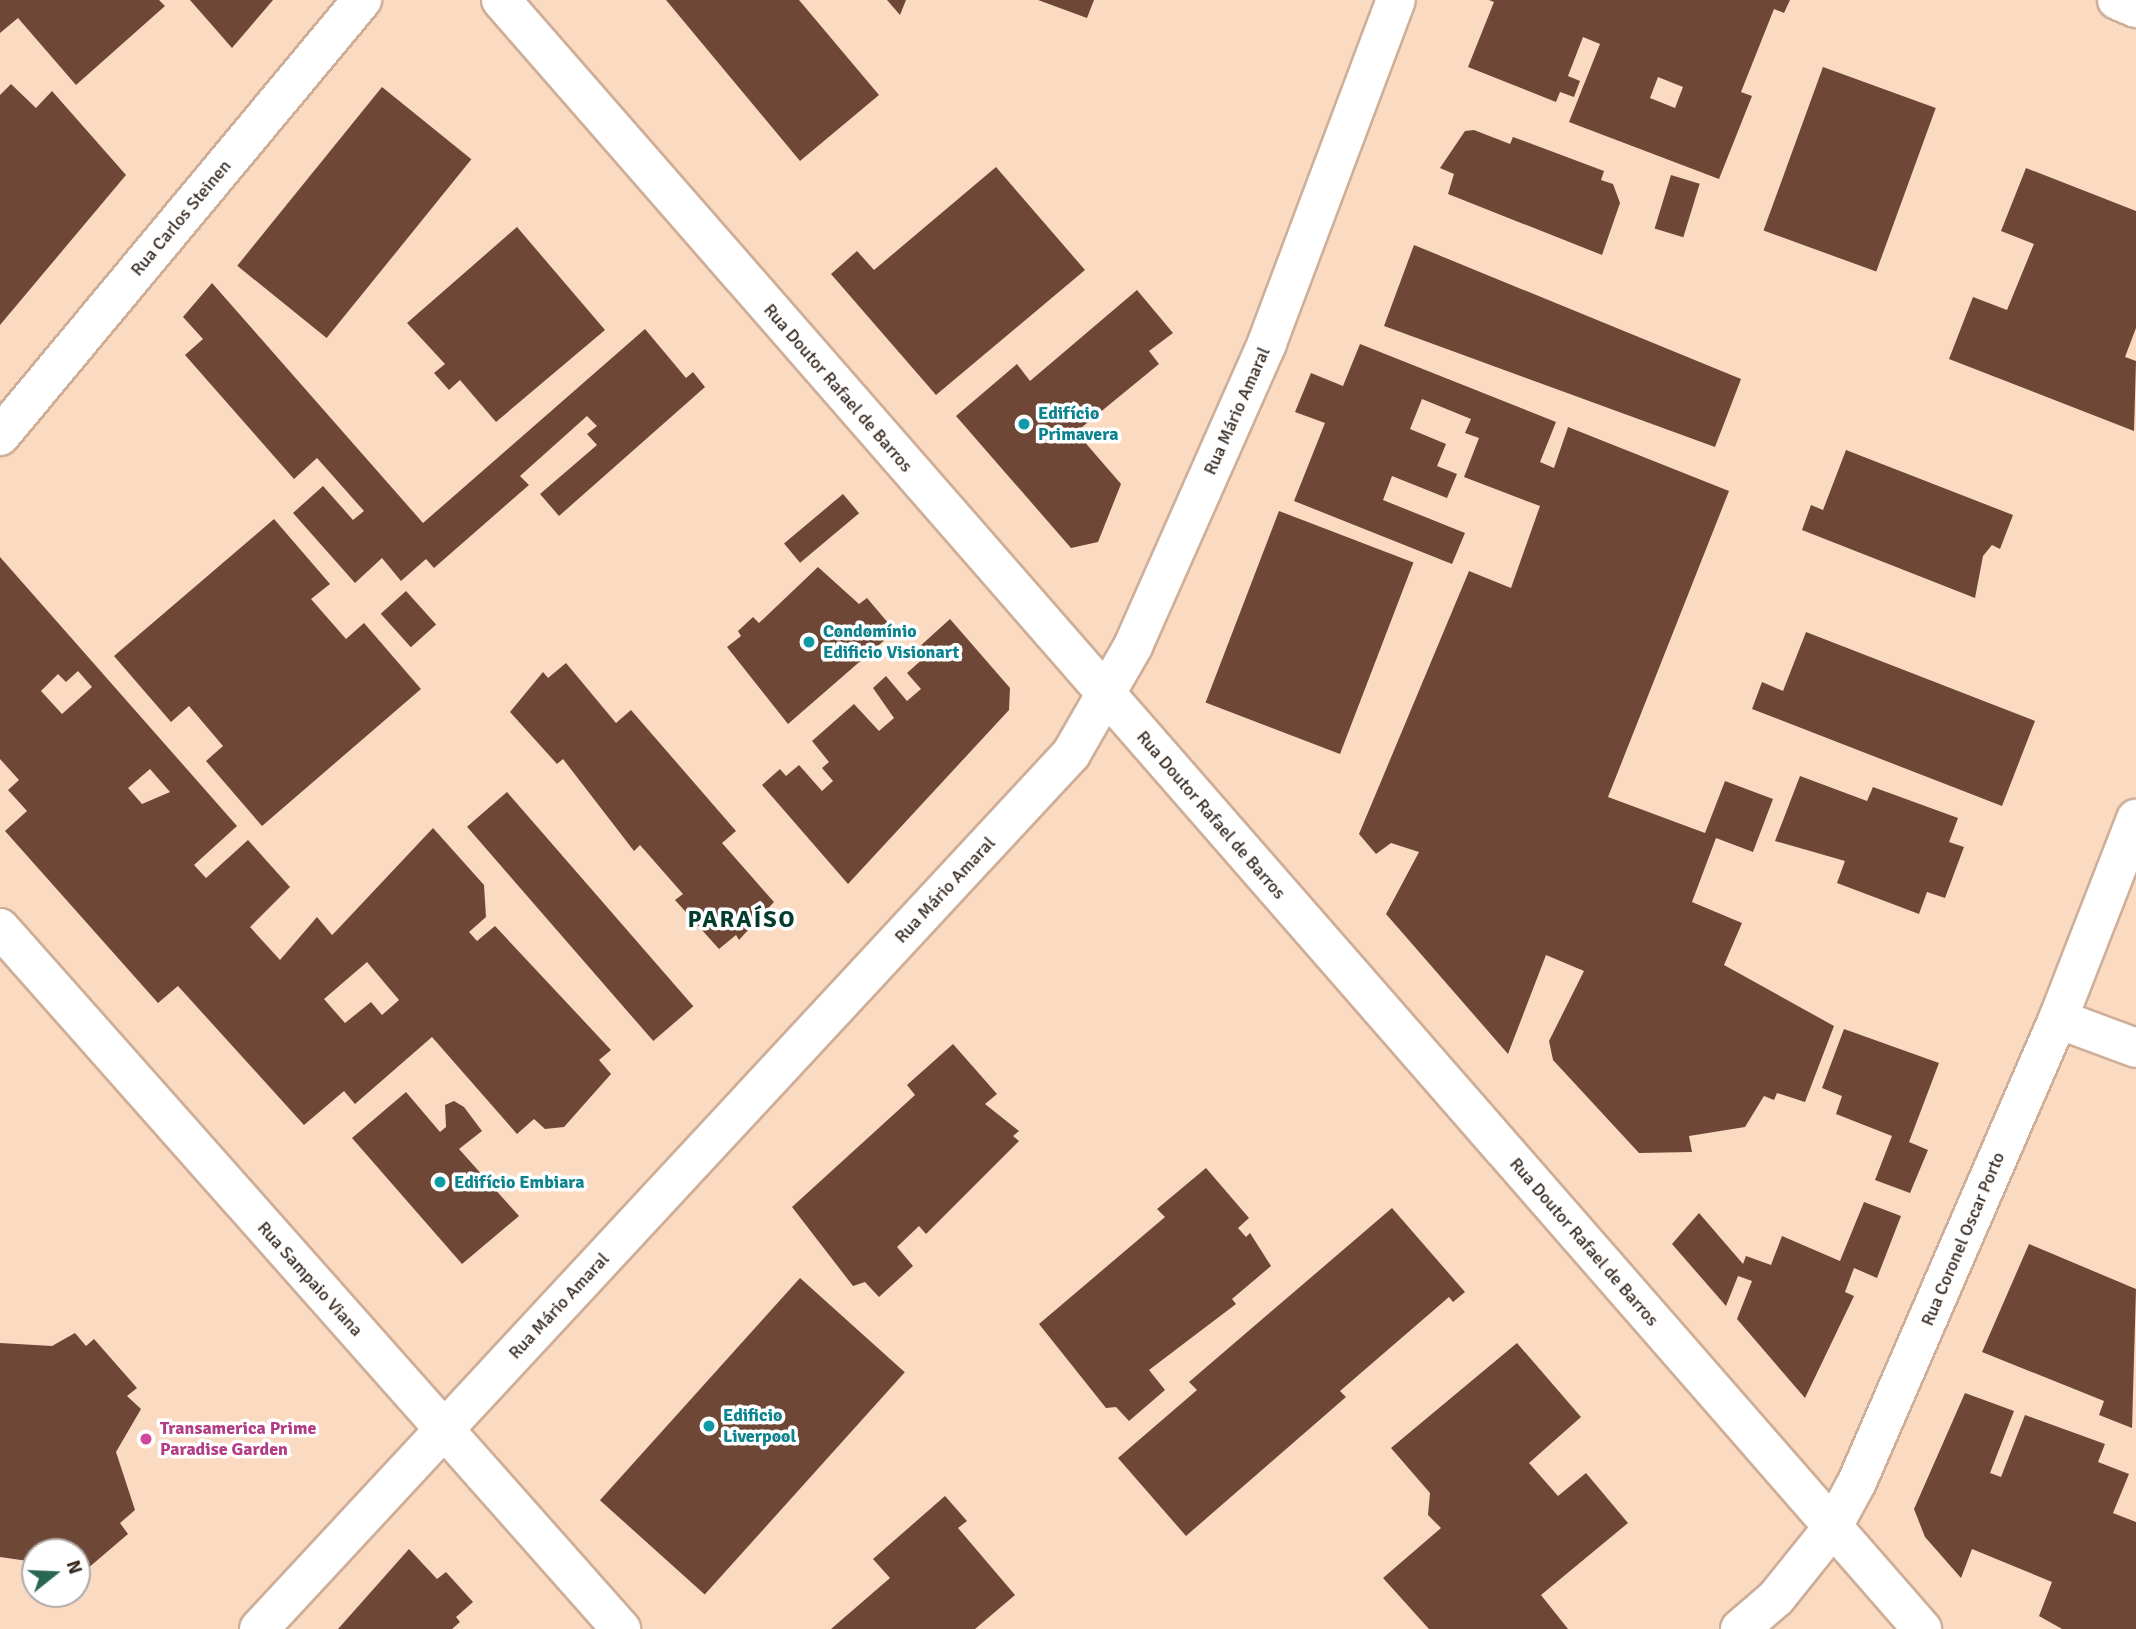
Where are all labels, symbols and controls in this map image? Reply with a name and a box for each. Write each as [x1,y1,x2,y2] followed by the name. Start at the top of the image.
[126,156,236,280] street label: Rua Carlos Steinen
[759,299,917,477] street label: Rua Doutor Rafael de Barros
[1199,344,1275,478] street label: Rua Mário Amaral
[1038,403,1118,446] place label: Edifício Primavera
[1016,416,1032,432] marker: Edifício Primavera
[823,621,959,664] place label: Condomínio Edificio Visionart
[801,634,817,650] marker: Condomínio Edificio Visionart
[1132,726,1290,904] street label: Rua Doutor Rafael de Barros
[890,832,1000,948] street label: Rua Mário Amaral
[688,906,796,934] district label: PARAÍSO
[1917,1149,2009,1329] street label: Rua Coronel Oscar Porto
[1505,1153,1663,1331] street label: Rua Doutor Rafael de Barros
[454,1171,585,1193] place label: Edifício Embiara
[432,1174,448,1190] marker: Edifício Embiara
[253,1217,367,1341] street label: Rua Sampaio Viana
[504,1248,614,1364] street label: Rua Mário Amaral
[723,1405,796,1448] place label: Edificio Liverpool
[160,1418,316,1460] place label: Transamerica Prime Paradise Garden
[701,1418,717,1434] marker: Edificio Liverpool
[138,1431,154,1447] marker: Transamerica Prime Paradise Garden
[21,1538,91,1608] north arrow
[61,1557,88,1577] text: N

